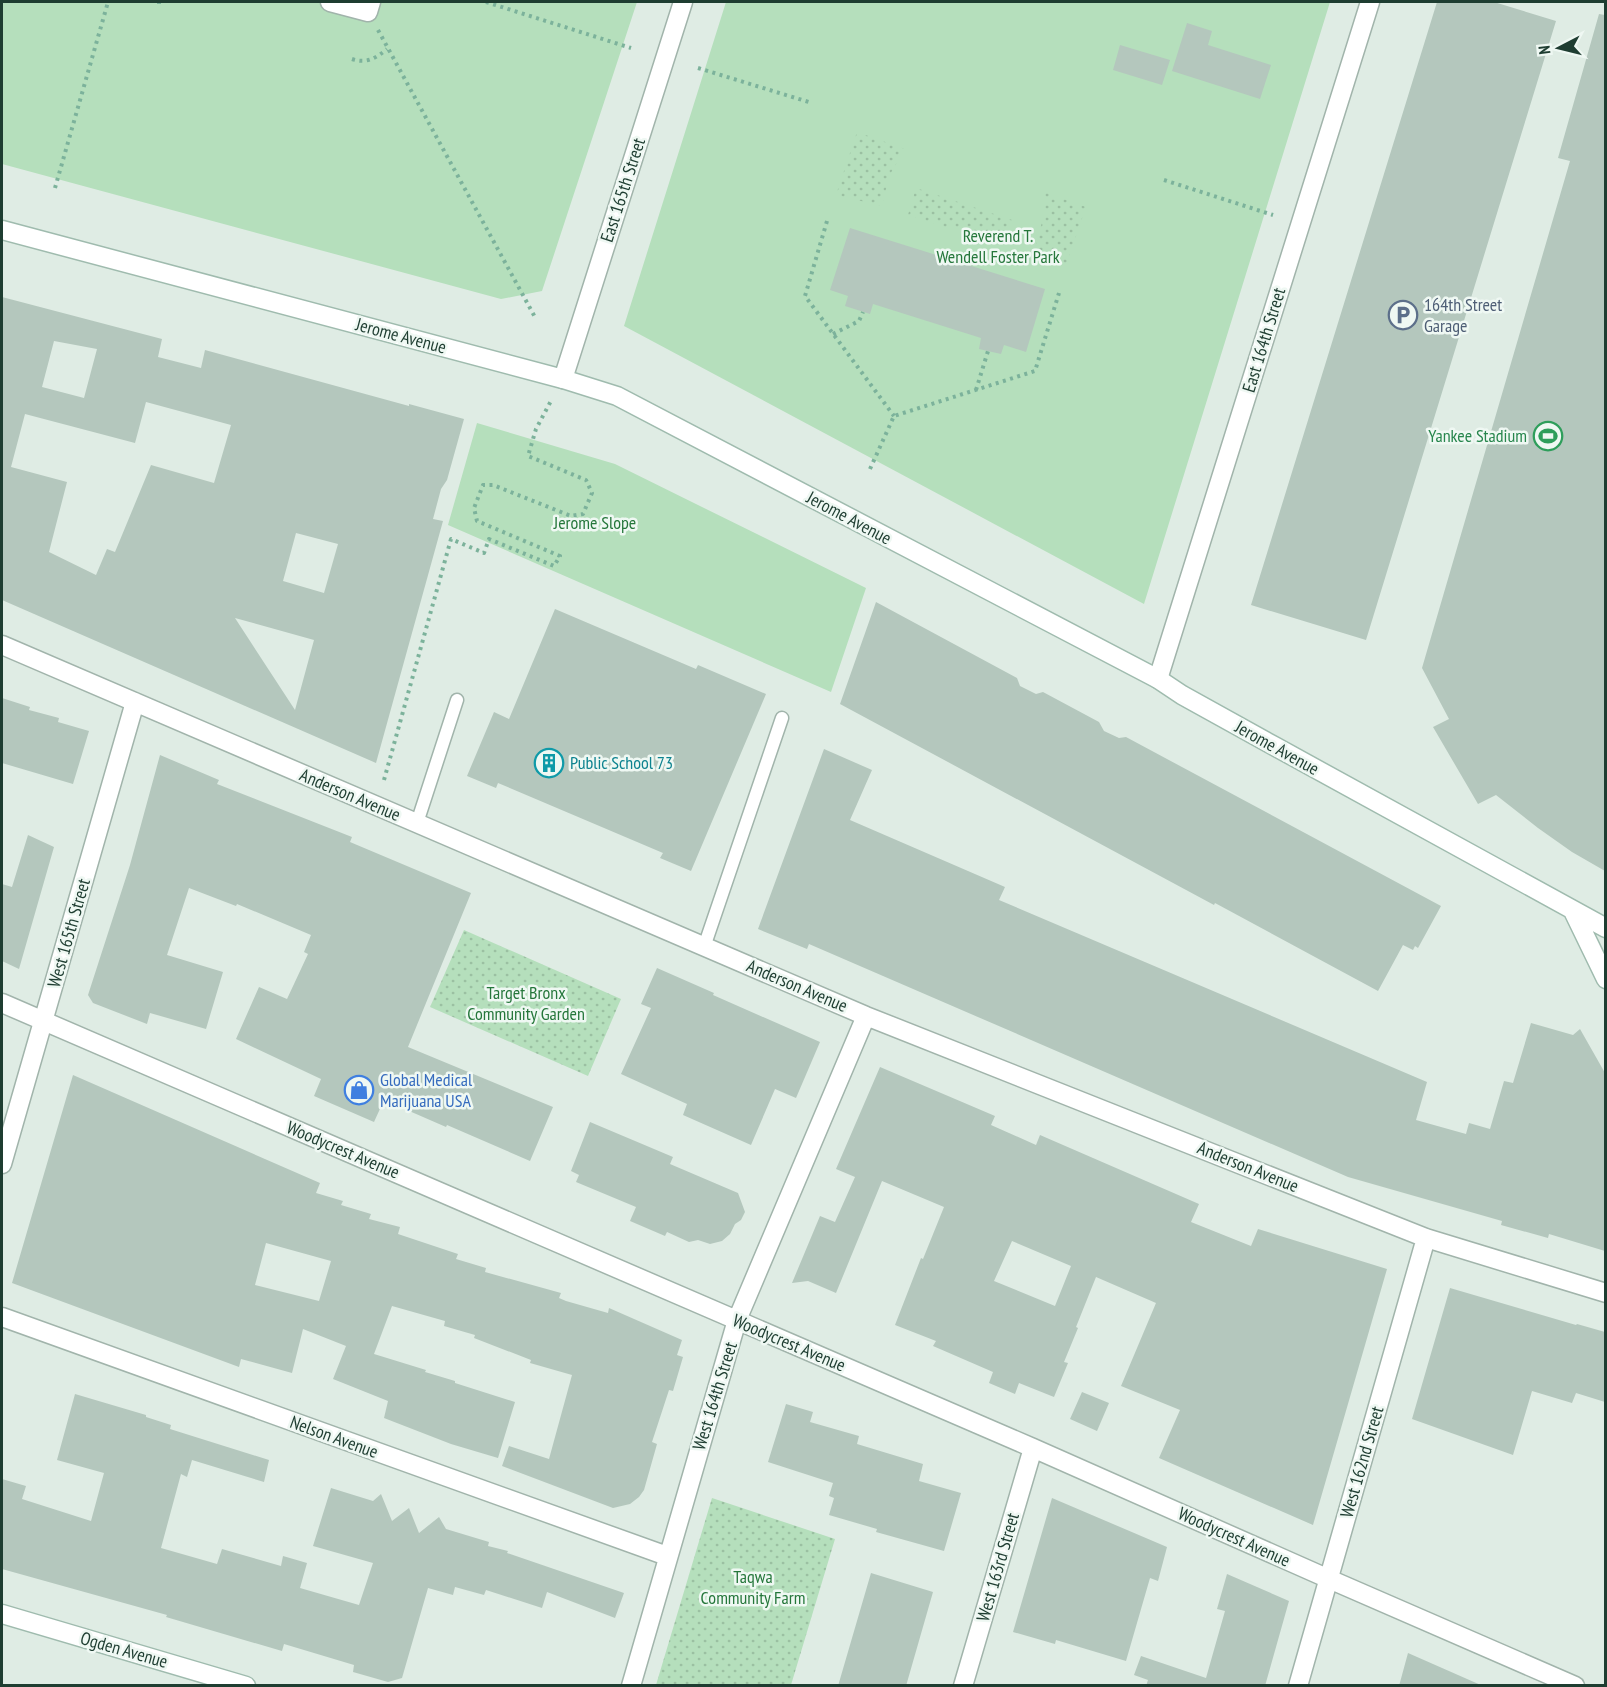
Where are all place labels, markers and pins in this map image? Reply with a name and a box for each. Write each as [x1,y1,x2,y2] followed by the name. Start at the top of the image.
[1424,293,1502,337] place label: 164th Street Garage
[1387,299,1419,331] parking icon: 164th Street Garage
[1532,420,1564,452] sports icon: Yankee Stadium
[1428,424,1527,447] place label: Yankee Stadium
[533,747,565,779] building icon: Public School 73
[570,751,673,774] place label: Public School 73
[380,1068,473,1112] place label: Global Medical Marijuana USA
[343,1074,375,1106] shop icon: Global Medical Marijuana USA

